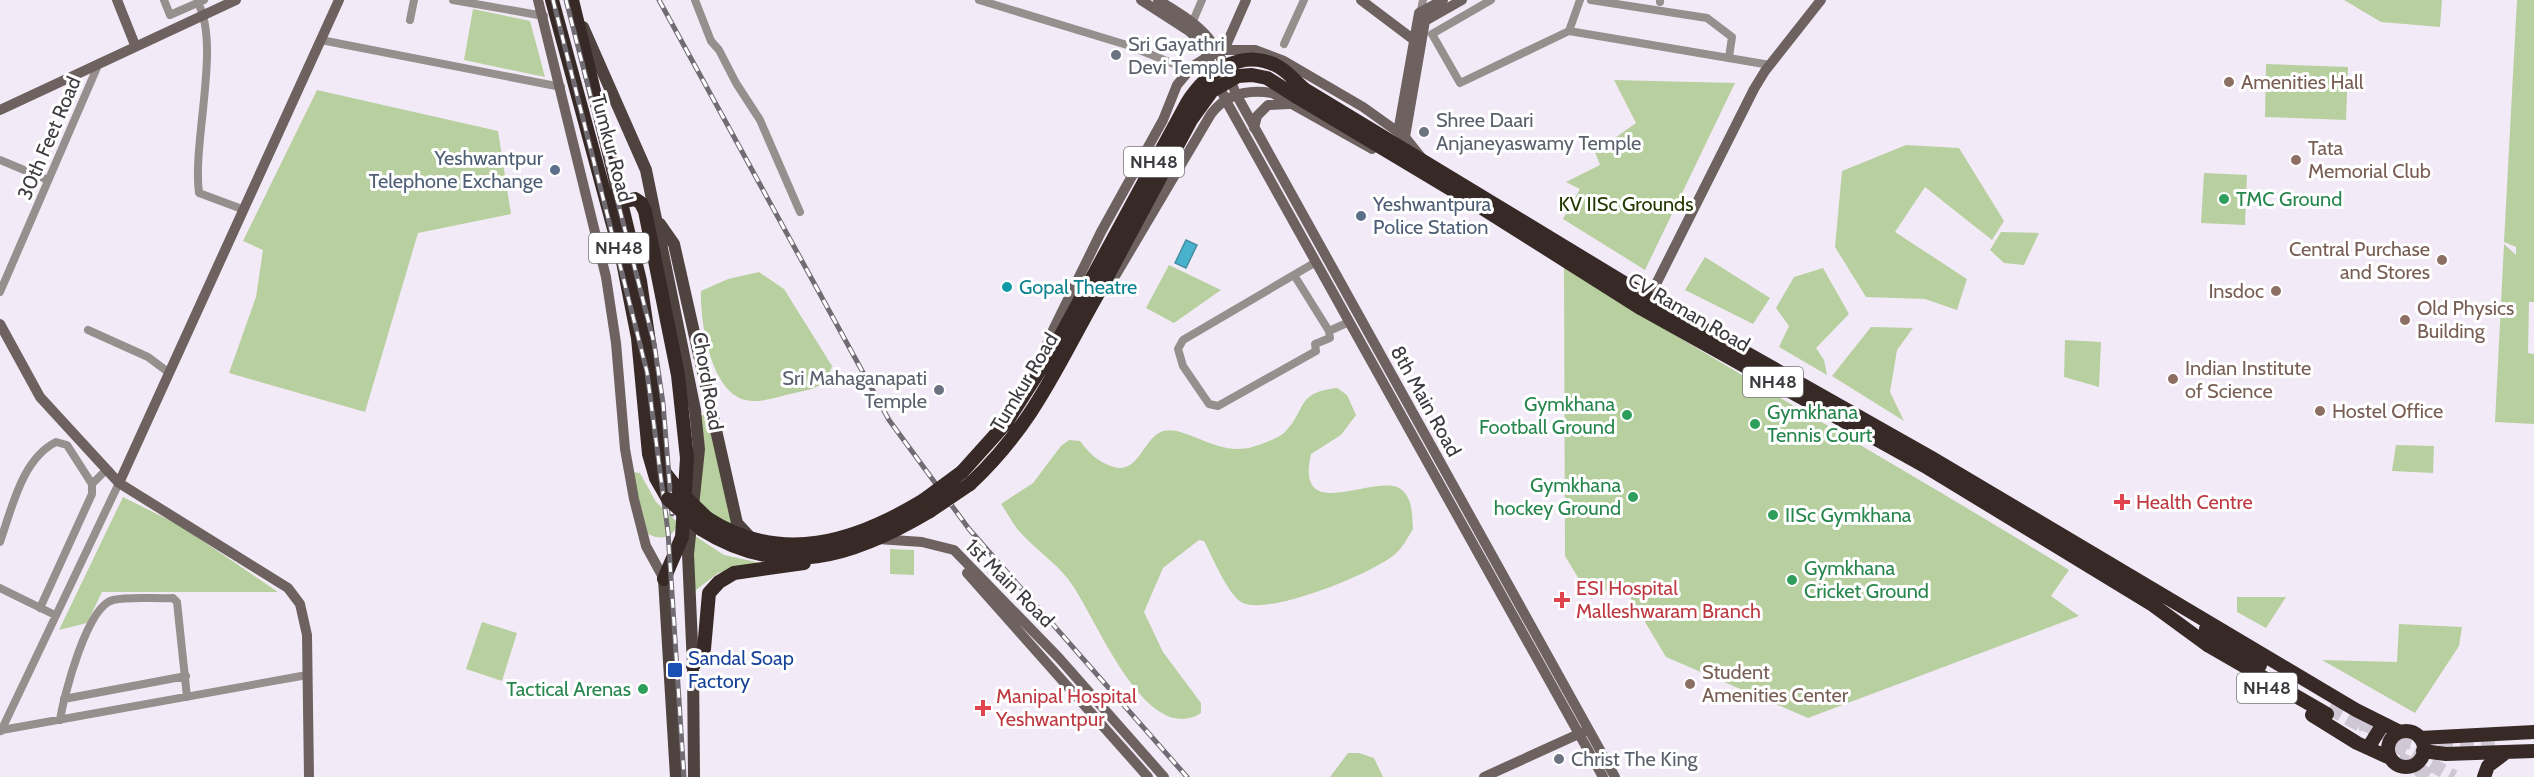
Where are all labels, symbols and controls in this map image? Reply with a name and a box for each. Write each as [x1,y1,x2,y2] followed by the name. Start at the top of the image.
[1128,32,1234,79] place label: Sri Gayathri Devi Temple
[1109,48,1123,62] marker: Sri Gayathri Devi Temple
[2241,70,2364,94] place label: Amenities Hall
[12,73,86,203] street label: 30th Feet Road
[2222,75,2236,89] marker: Amenities Hall
[586,91,638,205] street label: Tumkur Road
[1436,108,1641,155] place label: Shree Daari Anjaneyaswamy Temple
[1417,125,1431,139] marker: Shree Daari Anjaneyaswamy Temple
[2308,136,2431,183] place label: Tata Memorial Club
[369,146,544,193] place label: Yeshwantpur Telephone Exchange
[1124,147,1184,177] road number: NH48
[2289,153,2303,167] marker: Tata Memorial Club
[548,163,562,177] marker: Yeshwantpur Telephone Exchange
[2236,187,2342,211] place label: TMC Ground
[1372,192,1491,239] place label: Yeshwantpura Police Station
[1559,192,1693,216] park label: KV IISc Grounds
[2217,192,2231,206] marker: TMC Ground
[1354,209,1368,223] marker: Yeshwantpura Police Station
[589,233,649,263] road number: NH48
[2289,237,2430,284] place label: Central Purchase and Stores
[2435,253,2449,267] marker: Central Purchase and Stores
[1624,267,1754,357] street label: CV Raman Road
[1019,275,1137,299] place label: Gopal Theatre
[2208,279,2264,303] place label: Insdoc
[1000,280,1014,294] marker: Gopal Theatre
[2269,284,2283,298] marker: Insdoc
[2417,296,2514,343] place label: Old Physics Building
[2398,313,2412,327] marker: Old Physics Building
[985,328,1063,436] street label: Tumkur Road
[688,330,728,432] street label: Chord Road
[1386,341,1466,461] street label: 8th Main Road
[2185,356,2311,403] place label: Indian Institute of Science
[782,366,927,413] place label: Sri Mahaganapati Temple
[1743,367,1803,397] road number: NH48
[2166,372,2180,386] marker: Indian Institute of Science
[932,383,946,397] marker: Sri Mahaganapati Temple
[1479,392,1615,439] place label: Gymkhana Football Ground
[2332,399,2443,423] place label: Hostel Office
[1767,400,1873,447] place label: Gymkhana Tennis Court
[2313,404,2327,418] marker: Hostel Office
[1620,408,1634,422] marker: Gymkhana Football Ground
[1748,417,1762,431] marker: Gymkhana Tennis Court
[1494,473,1621,520] place label: Gymkhana hockey Ground
[1626,490,1640,504] marker: Gymkhana hockey Ground
[2136,490,2253,514] place label: Health Centre
[2113,493,2131,511] marker: Health Centre
[1785,503,1912,527] place label: IISc Gymkhana
[1766,508,1780,522] marker: IISc Gymkhana
[961,534,1059,632] street label: 1st Main Road
[1804,556,1929,603] place label: Gymkhana Cricket Ground
[1785,573,1799,587] marker: Gymkhana Cricket Ground
[1576,576,1761,623] place label: ESI Hospital Malleshwaram Branch
[1553,591,1571,609] marker: ESI Hospital Malleshwaram Branch
[688,646,794,693] place label: Sandal Soap Factory
[1702,660,1849,707] place label: Student Amenities Center
[666,661,684,679] marker: Sandal Soap Factory
[2237,673,2297,703] road number: NH48
[506,677,631,701] place label: Tactical Arenas
[1683,677,1697,691] marker: Student Amenities Center
[636,682,650,696] marker: Tactical Arenas
[995,684,1137,731] place label: Manipal Hospital Yeshwantpur
[974,699,992,717] marker: Manipal Hospital Yeshwantpur
[1571,747,1699,771] place label: Christ The King
[1552,752,1566,766] marker: Christ The King

